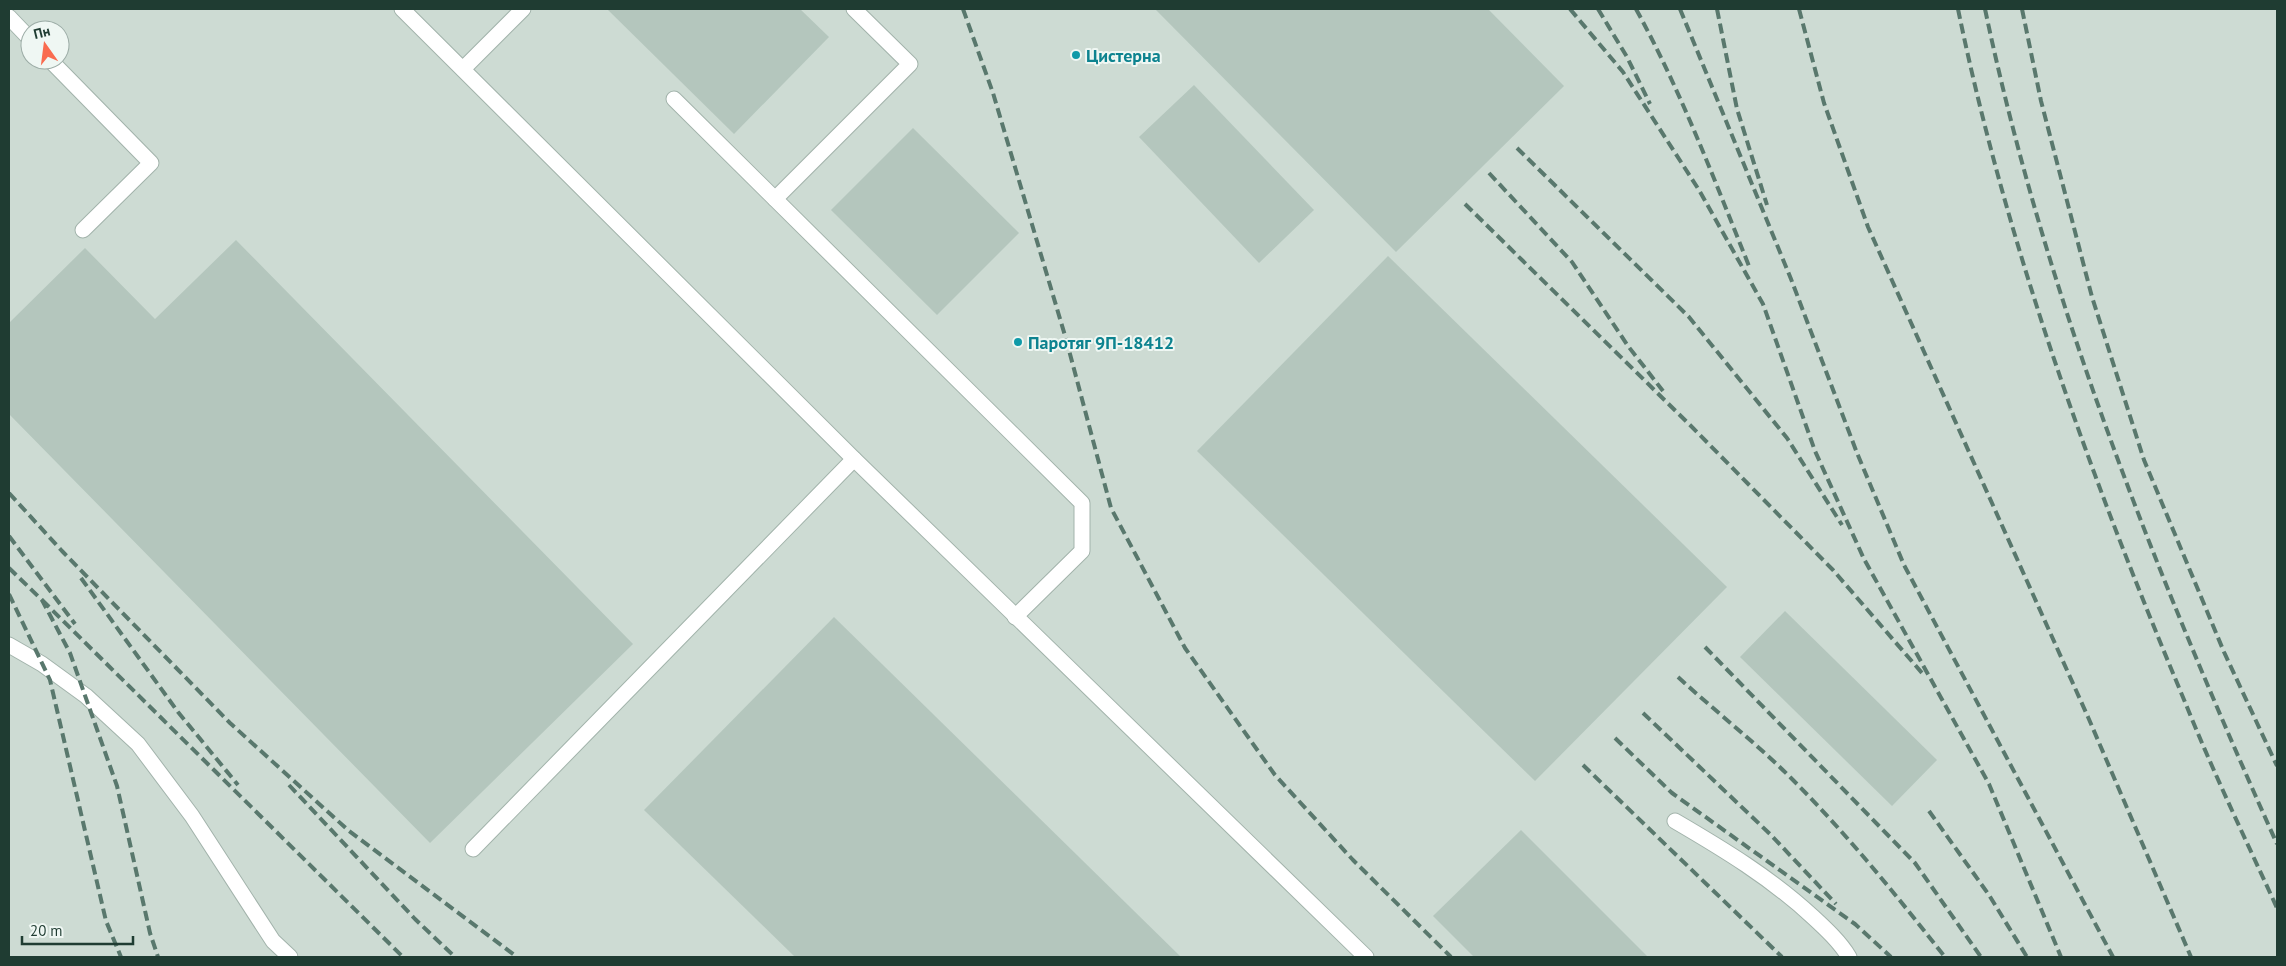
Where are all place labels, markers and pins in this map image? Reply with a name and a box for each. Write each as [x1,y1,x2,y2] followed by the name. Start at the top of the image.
[1086,44,1161,67] place label: Цистерна
[1070,49,1082,61] marker: Цистерна
[1028,331,1174,354] place label: Паротяг 9П-18412
[1012,336,1024,348] marker: Паротяг 9П-18412

